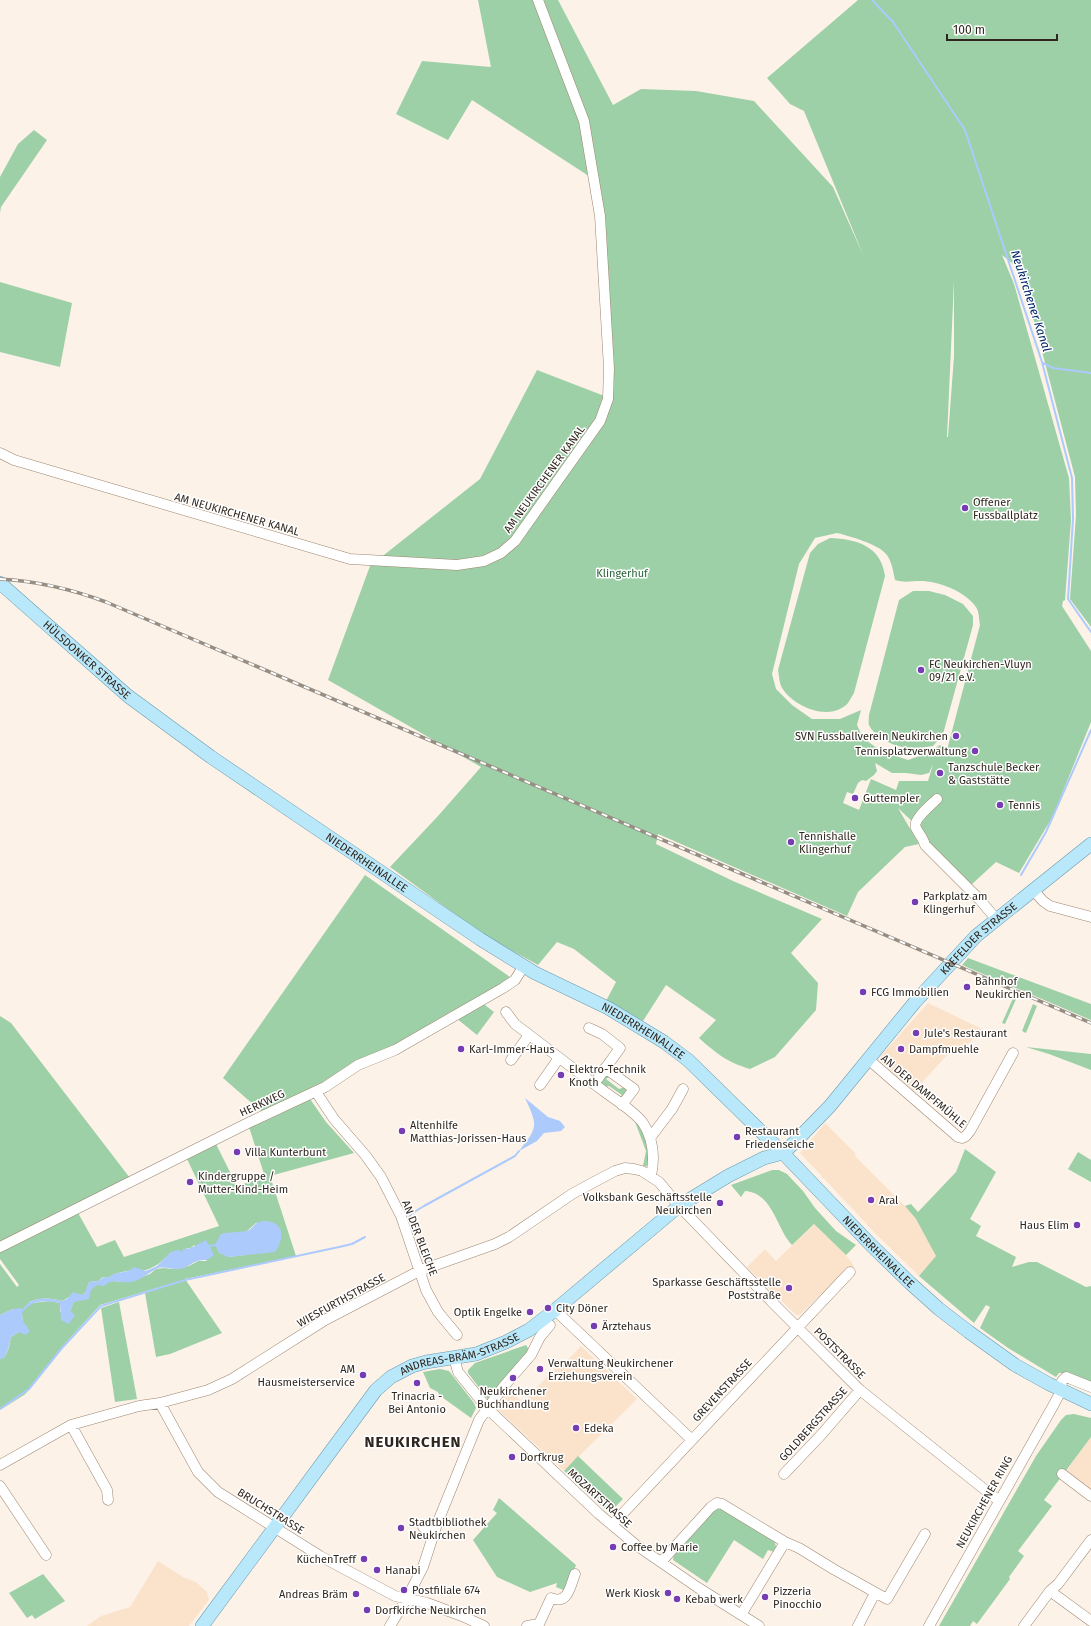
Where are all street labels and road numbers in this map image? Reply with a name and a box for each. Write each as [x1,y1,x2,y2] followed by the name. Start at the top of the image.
[501,423,588,535] street label: AM NEUKIRCHENER KANAL
[173,490,301,539] street label: AM NEUKIRCHENER KANAL
[40,618,133,702] street label: HÜLSDONKER STRASSE
[323,831,410,895] street label: NIEDERRHEINALLEE
[938,900,1020,978] street label: KREFELDER STRASSE
[599,1000,687,1062] street label: NIEDERRHEINALLEE
[878,1051,970,1131] street label: AN DER DAMPFMÜHLE
[238,1087,287,1120] street label: HERKWEG
[399,1198,440,1278] street label: AN DER BLEICHE
[840,1213,917,1291] street label: NIEDERRHEINALLEE
[295,1271,388,1330] street label: WIESFURTHSTRASSE
[811,1325,868,1382] street label: POSTSTRASSE
[398,1330,522,1378] street label: ANDREAS-BRÄM-STRASSE
[690,1356,755,1424] street label: GREVENSTRASSE
[777,1384,850,1464] street label: GOLDBERGSTRASSE
[954,1454,1015,1551] street label: NEUKIRCHENER RING
[565,1466,635,1531] street label: MOZARTSTRASSE
[235,1486,307,1537] street label: BRUCHSTRASSE

